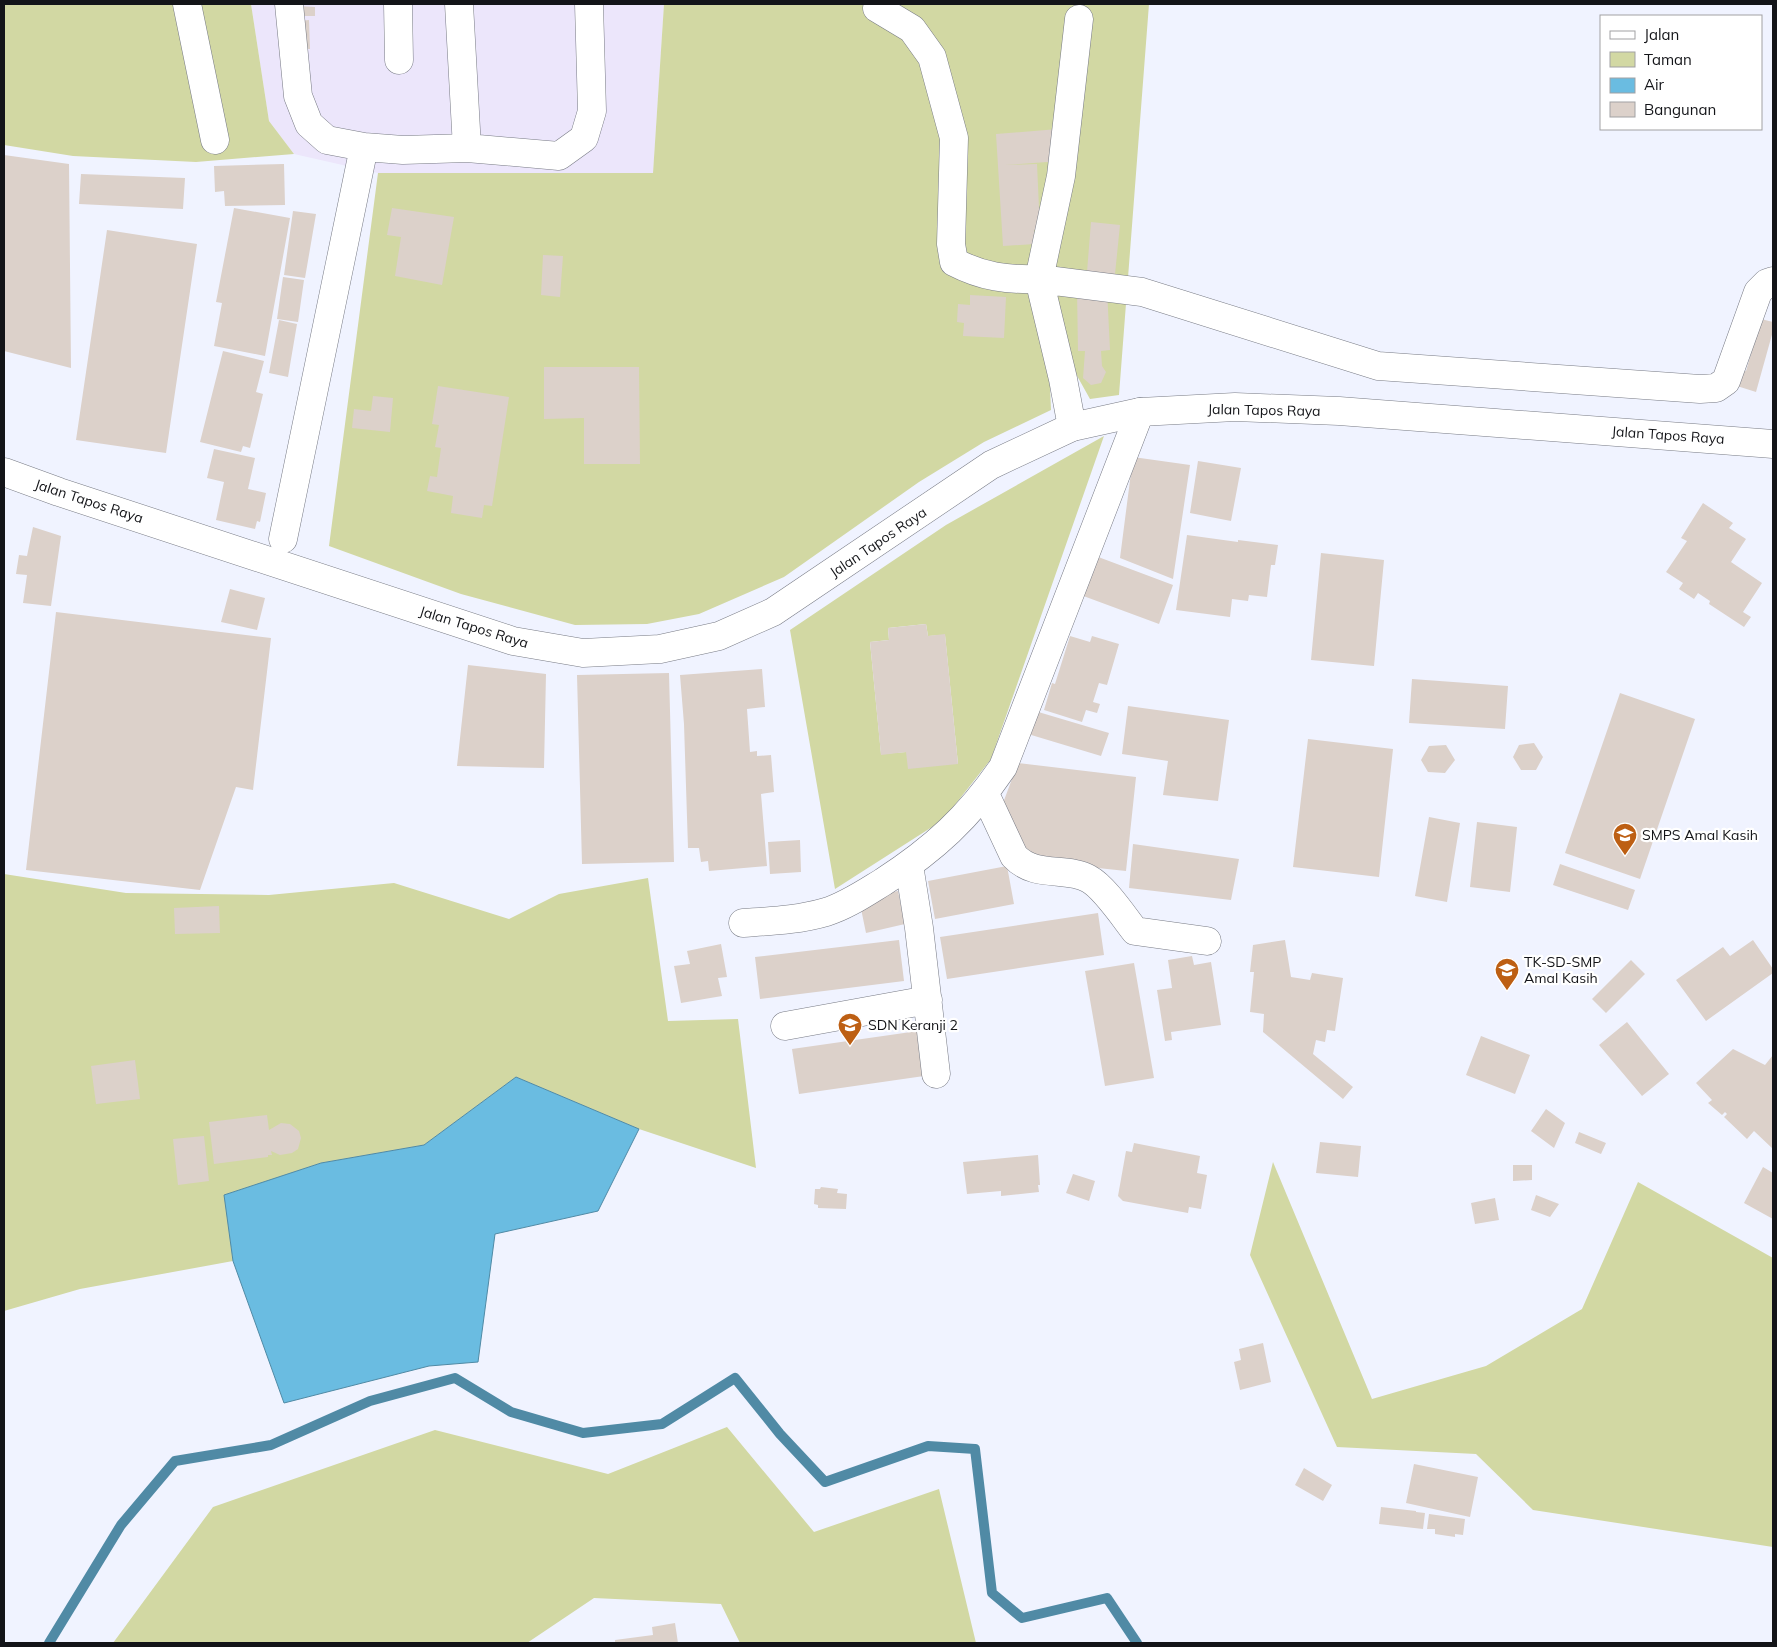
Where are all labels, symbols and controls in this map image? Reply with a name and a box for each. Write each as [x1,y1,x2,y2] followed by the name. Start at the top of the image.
[1600,15,1762,130] legend
[1644,25,1679,44] text: Jalan
[1644,50,1692,69] text: Taman
[1644,75,1665,94] text: Air
[1644,100,1716,119] text: Bangunan
[1207,400,1321,420] street label: Jalan Tapos Raya
[1611,422,1725,448] street label: Jalan Tapos Raya
[32,475,146,527] street label: Jalan Tapos Raya
[826,503,930,581] street label: Jalan Tapos Raya
[417,602,531,652] street label: Jalan Tapos Raya
[1612,822,1638,856] school or university icon: SMPS Amal Kasih
[1642,826,1758,844] place label: SMPS Amal Kasih
[1524,953,1601,987] place label: TK-SD-SMP Amal Kasih
[1494,957,1520,991] school or university icon: TK-SD-SMP Amal Kasih
[837,1012,863,1046] school or university icon: SDN Keranji 2
[868,1016,958,1034] place label: SDN Keranji 2

